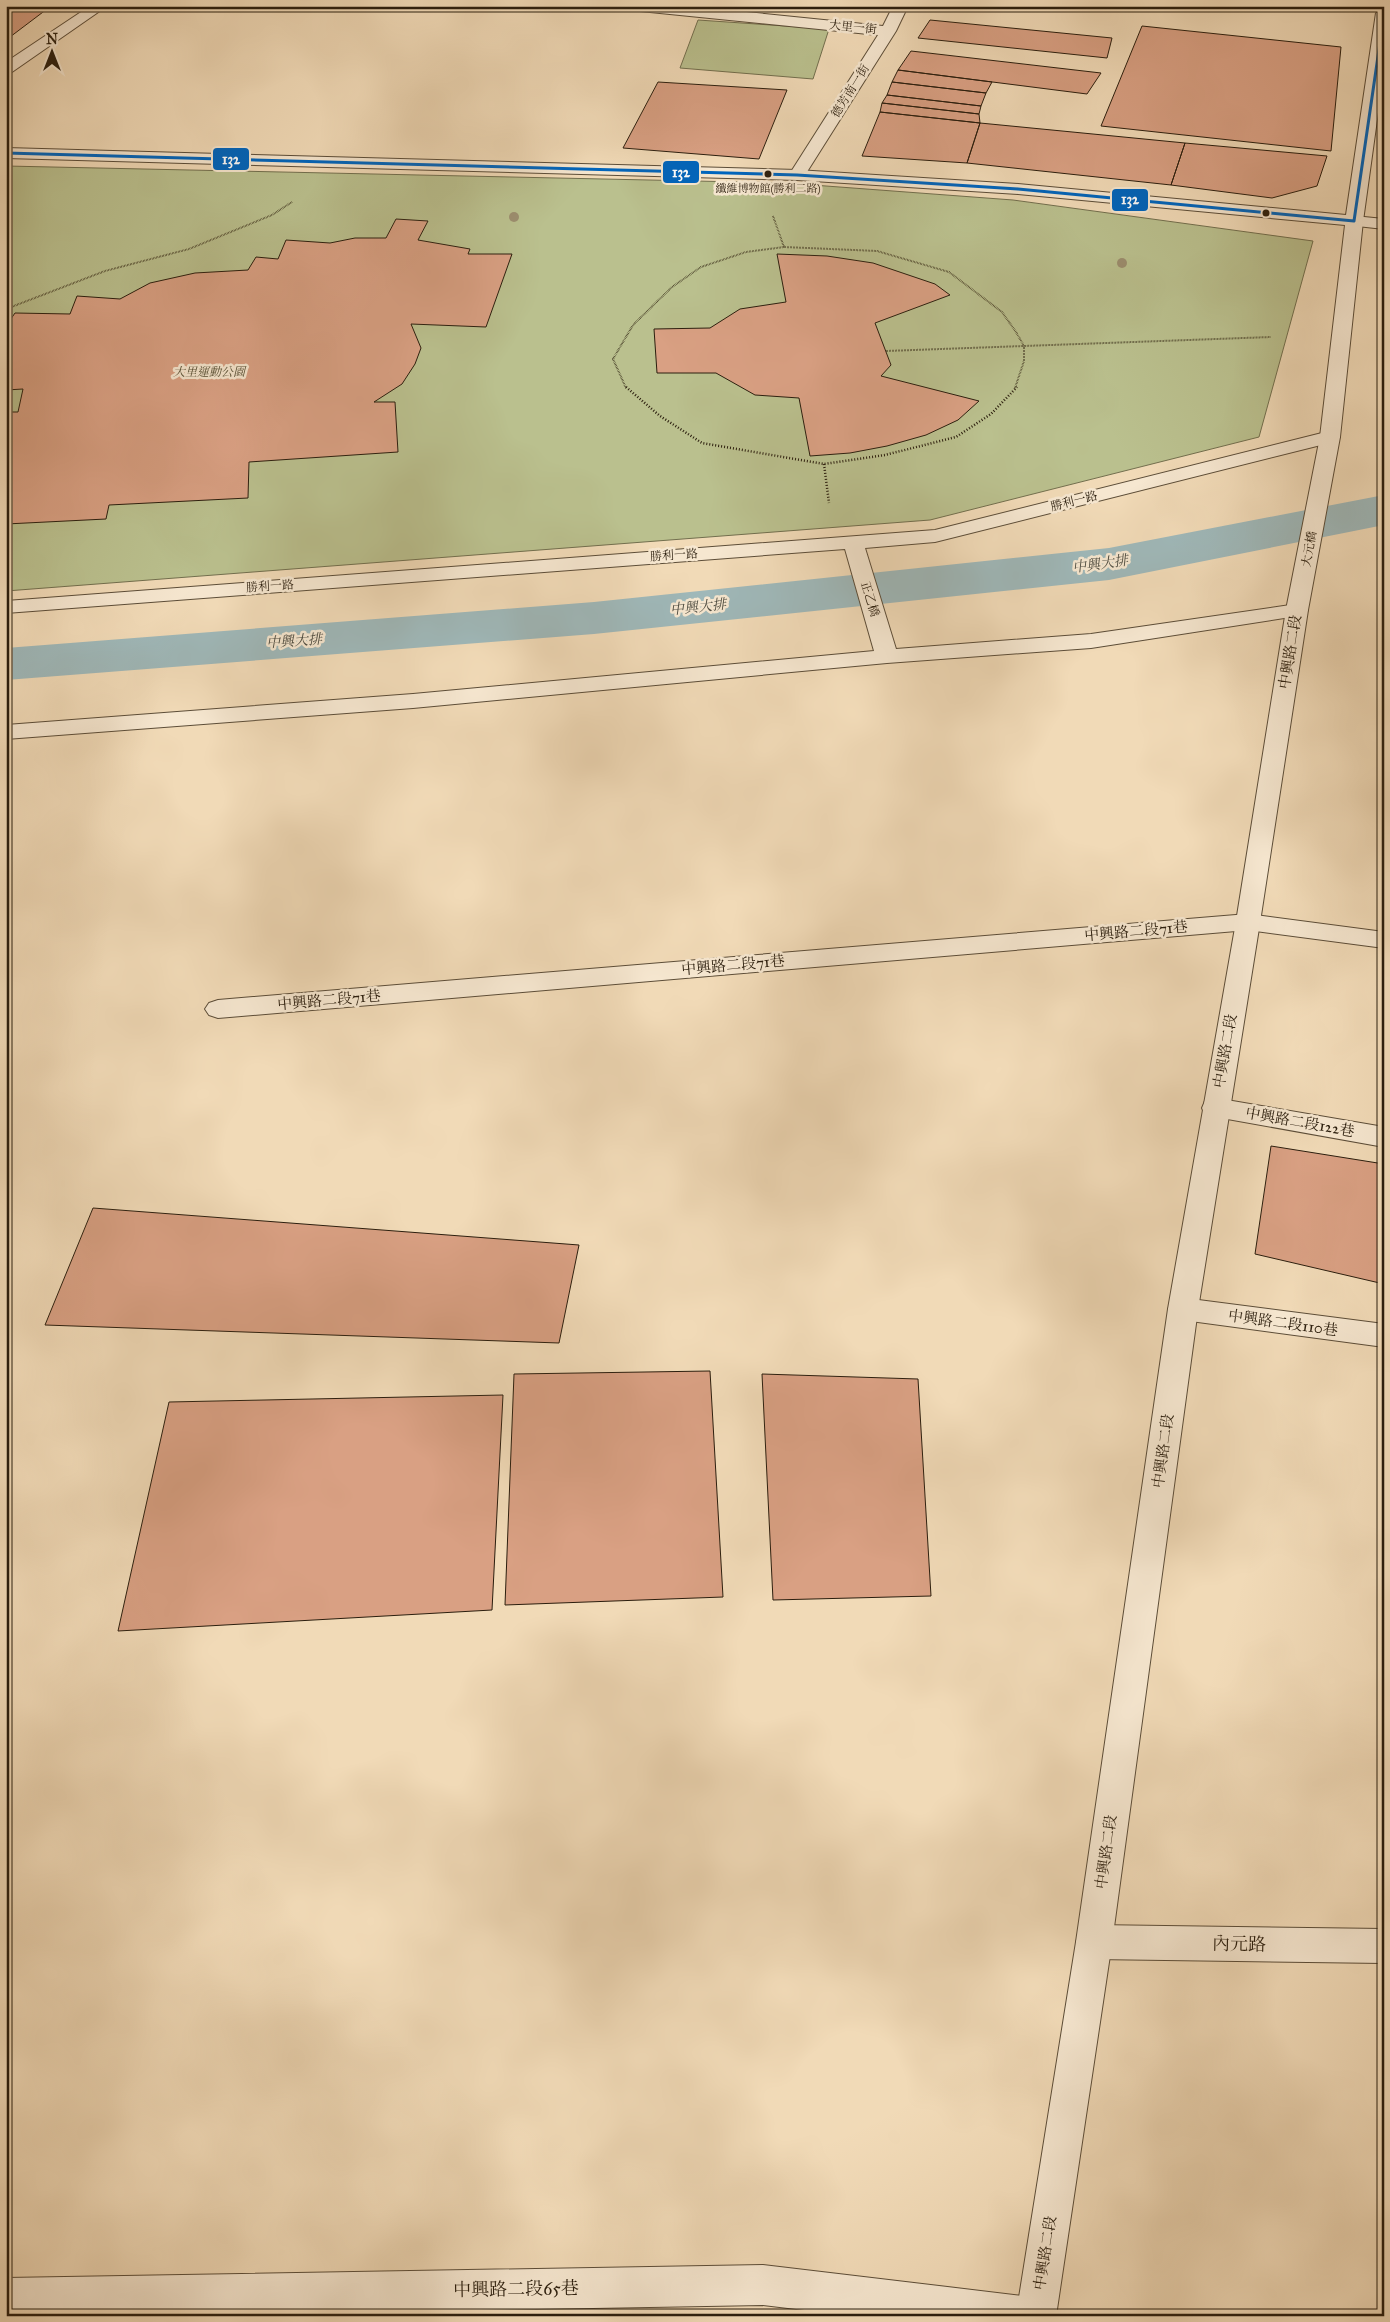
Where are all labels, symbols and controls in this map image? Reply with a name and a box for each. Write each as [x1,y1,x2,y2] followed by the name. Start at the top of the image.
[828,18,879,37] street label: 大里一街
[28,28,78,78] north arrow
[46,31,58,48] text: N
[828,61,872,120] street label: 德芳南一街
[212,147,250,171] line badge: 132
[222,151,241,169] text: 132
[662,160,700,184] line badge: 132
[672,164,691,182] text: 132
[763,169,773,179] marker: 纖維博物館(勝利二路)
[715,182,821,195] place label: 纖維博物館(勝利二路)
[1111,188,1149,212] line badge: 132
[1121,191,1140,209] text: 132
[1261,208,1271,218] unlabelled marker
[173,365,247,379] park label: 大里運動公園
[1049,488,1099,514] street label: 勝利一路
[1299,530,1319,568] street label: 大元橋
[650,546,698,564] street label: 勝利一路
[1071,551,1131,576] water label: 中興大排
[246,577,294,595] street label: 勝利一路
[858,580,882,618] street label: 正乙橋
[669,595,729,618] water label: 中興大排
[1275,614,1305,690] street label: 中興路二段
[265,630,325,651] water label: 中興大排
[1083,918,1189,944] street label: 中興路二段71巷
[680,952,786,978] street label: 中興路二段71巷
[276,987,382,1013] street label: 中興路二段71巷
[1210,1012,1240,1090] street label: 中興路二段
[1244,1104,1356,1140] street label: 中興路二段122巷
[1227,1306,1339,1340] street label: 中興路二段110巷
[1149,1413,1177,1489] street label: 中興路二段
[1092,1814,1120,1890] street label: 中興路二段
[1212,1933,1266,1955] street label: 內元路
[1030,2215,1060,2291] street label: 中興路二段
[453,2277,579,2301] street label: 中興路二段65巷

